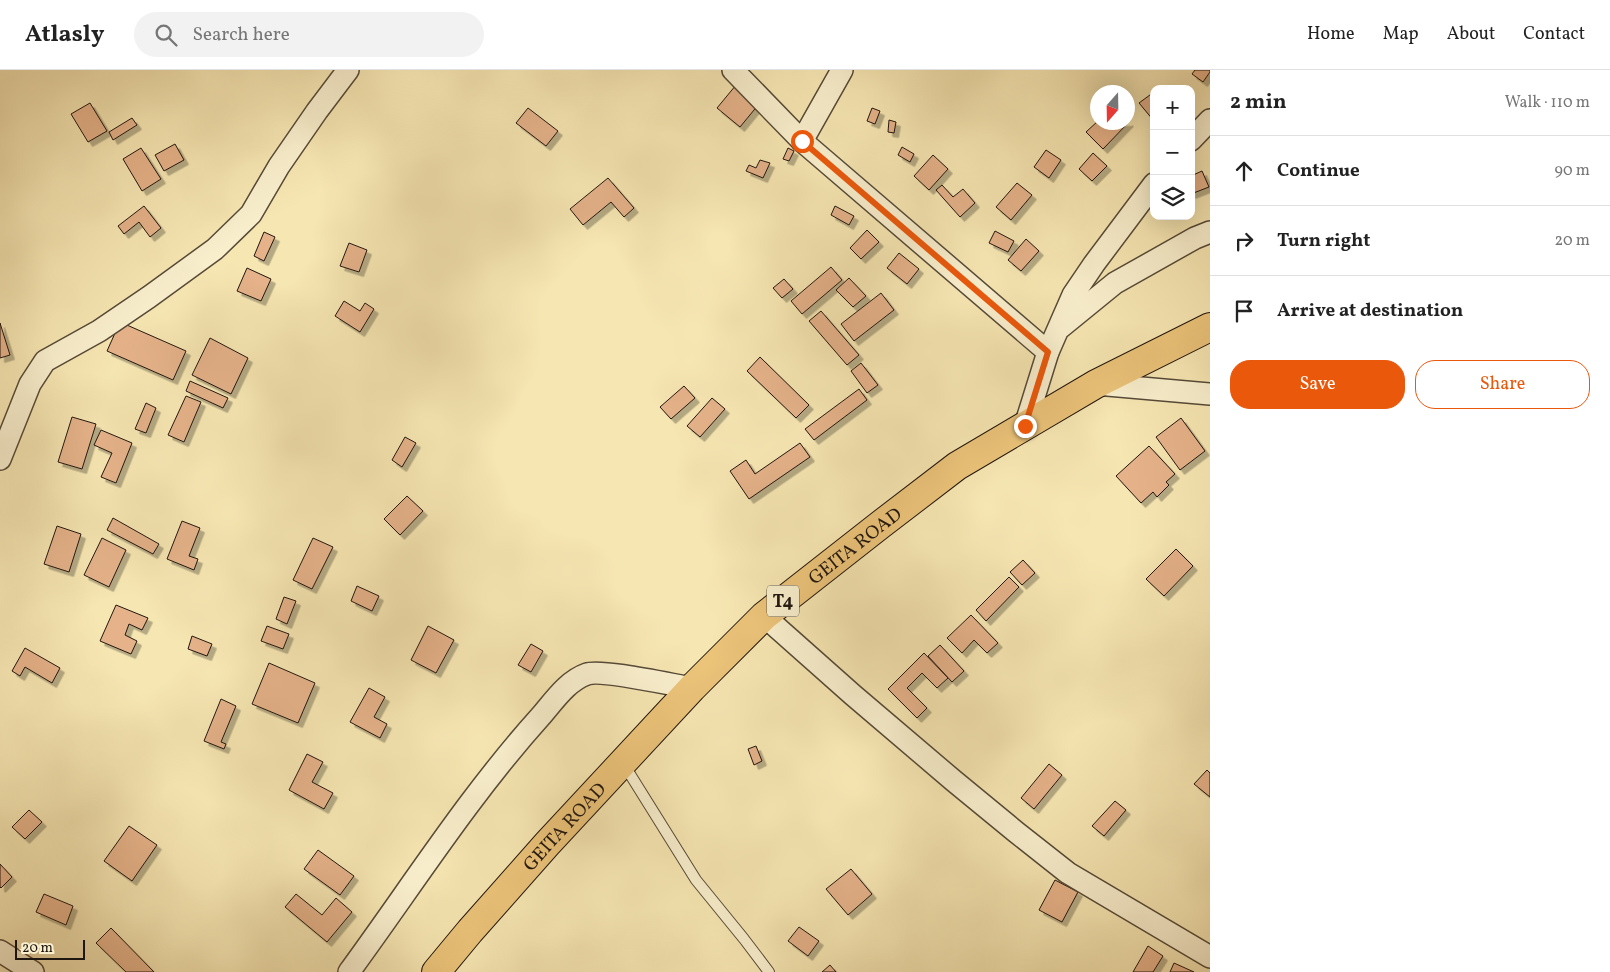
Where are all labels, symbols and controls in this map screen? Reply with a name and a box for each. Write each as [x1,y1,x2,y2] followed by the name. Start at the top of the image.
[134,12,484,57] search box
[25,18,104,52] text: Atlasly
[152,21,180,49] icon: search
[192,22,290,48] text: Search here
[1307,22,1355,47] text: Home
[1383,22,1419,47] text: Map
[1447,22,1495,47] text: About
[1523,22,1585,47] text: Contact
[1090,85,1135,130] north arrow
[1150,85,1195,220] map controls
[1150,85,1195,130] button: +
[1230,88,1287,117] text: 2 min
[1505,92,1590,114] text: Walk · 110 m
[791,130,814,153] route start
[1150,130,1195,175] button: −
[1230,157,1258,185] icon: ahead
[1277,158,1360,184] text: Continue
[1554,160,1590,182] text: 90 m
[1150,175,1195,220] button: layers
[1230,227,1258,255] icon: right
[1277,228,1370,254] text: Turn right
[1555,230,1590,252] text: 20 m
[1230,297,1258,325] icon: arrive
[1277,298,1463,324] text: Arrive at destination
[1230,360,1405,409] button: Save
[1415,360,1590,409] button: Share
[1014,415,1037,438] route end
[803,502,908,592] street label: GEITA ROAD
[767,586,799,616] road number: T4
[518,777,613,878] street label: GEITA ROAD
[15,937,85,960] scale bar
[22,939,53,958] text: 20 m

